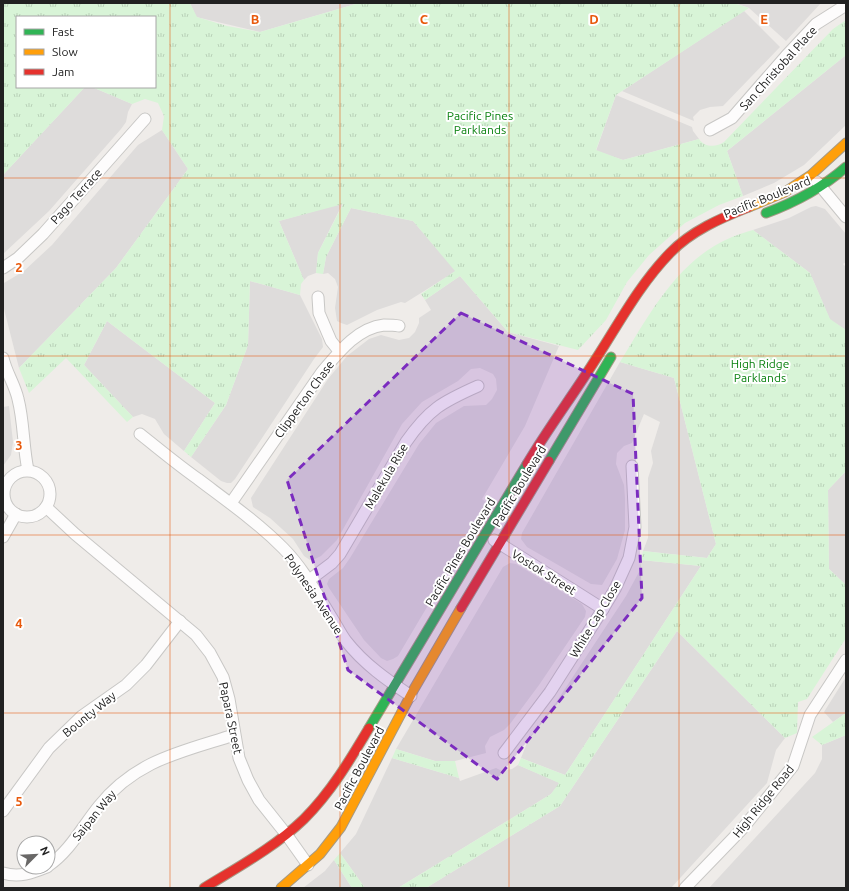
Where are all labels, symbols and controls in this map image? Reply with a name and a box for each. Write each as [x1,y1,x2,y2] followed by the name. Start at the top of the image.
[251,12,260,26] text: B
[420,12,429,26] text: C
[589,12,599,26] text: D
[760,12,768,26] text: E
[16,16,156,88] legend
[737,23,819,113] street label: San Christobal Place
[52,25,74,38] text: Fast
[52,45,78,58] text: Slow
[52,65,74,78] text: Jam
[447,109,513,136] park label: Pacific Pines Parklands
[48,166,104,226] street label: Pago Terrace
[722,174,812,220] street label: Pacific Boulevard
[15,260,23,274] text: 2
[731,357,789,384] park label: High Ridge Parklands
[272,358,336,440] street label: Clipperton Chase
[15,438,23,452] text: 3
[362,441,410,511] street label: Malekula Rise
[490,443,548,529] street label: Pacific Boulevard
[423,496,497,608] street label: Pacific Pines Boulevard
[509,547,579,597] street label: Vostok Street
[282,551,346,637] street label: Polynesia Avenue
[567,578,623,660] street label: White Cap Close
[15,616,23,630] text: 4
[217,681,245,756] street label: Papara Street
[60,689,118,739] street label: Bounty Way
[332,724,386,812] street label: Pacific Boulevard
[730,762,796,840] street label: High Ridge Road
[70,787,118,843] street label: Saipan Way
[15,794,23,808] text: 5
[16,835,56,875] north arrow
[38,845,52,857] text: N

